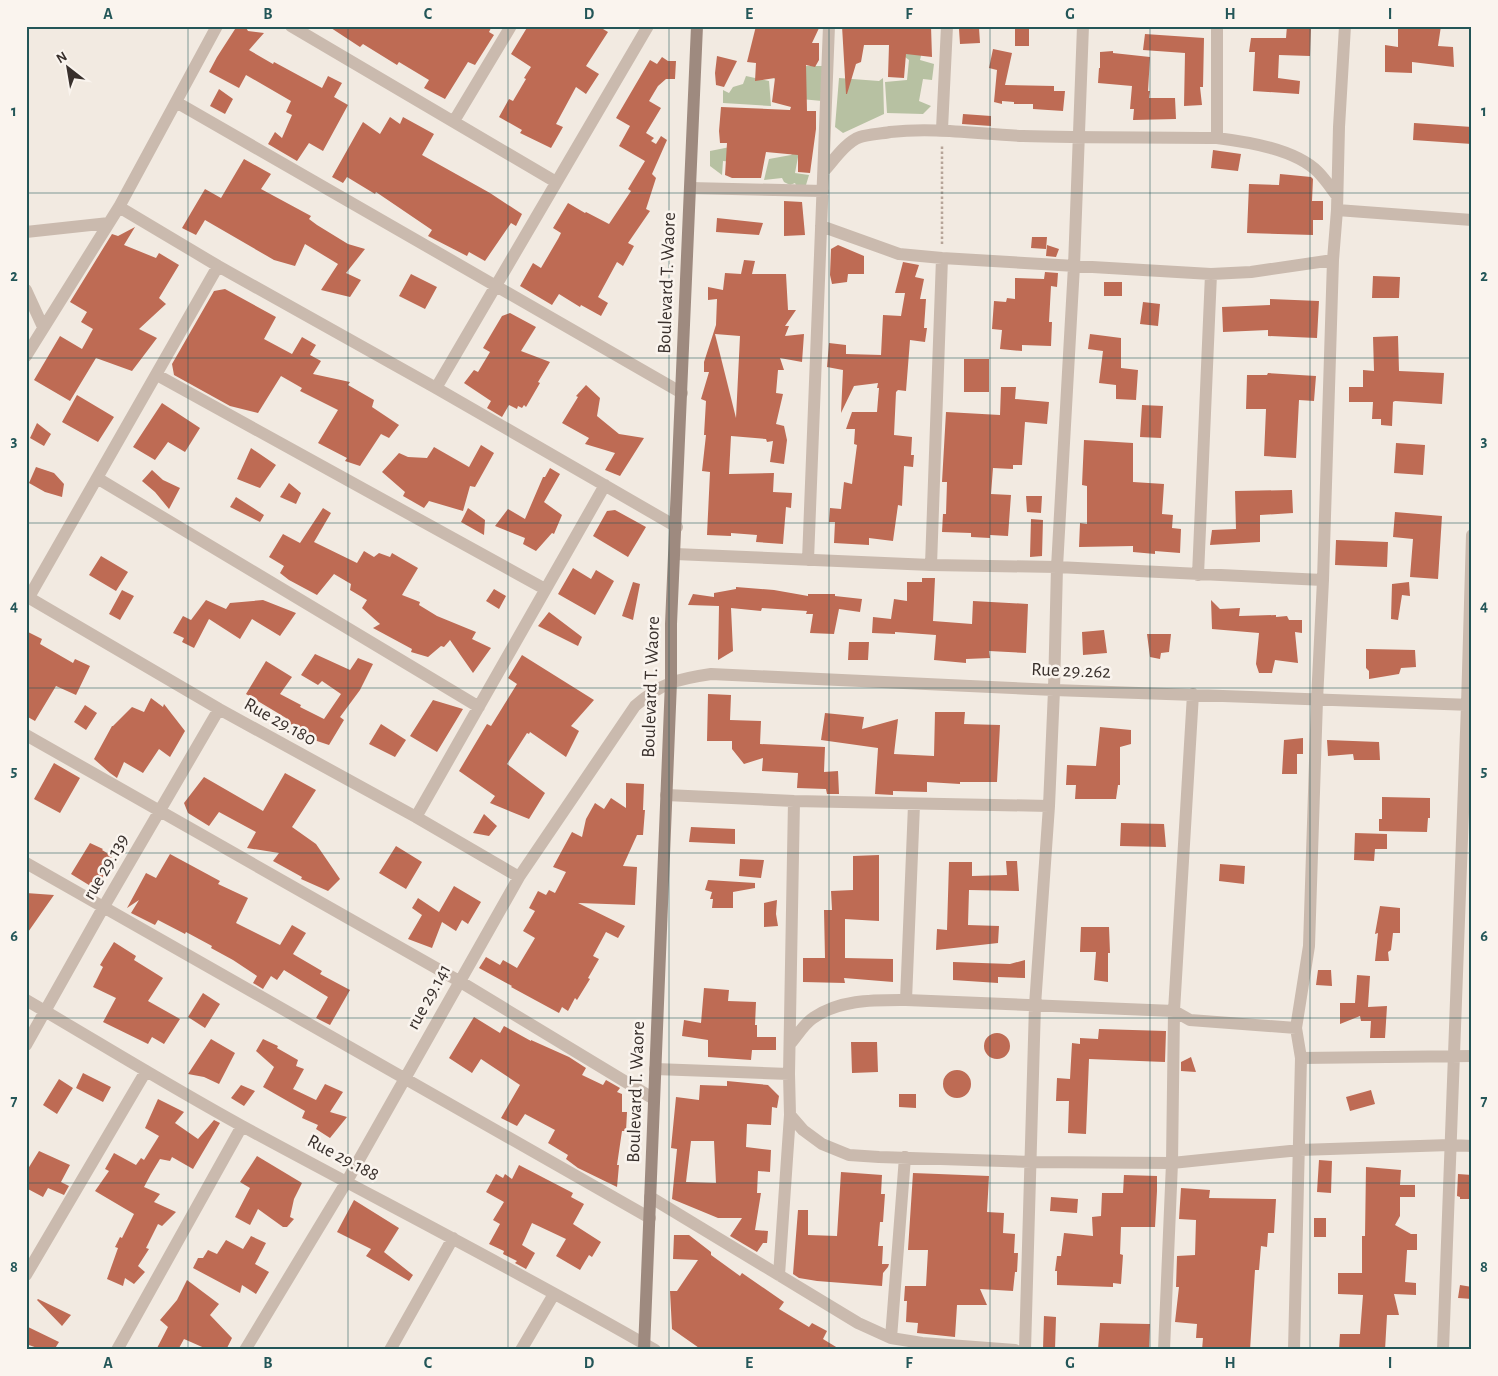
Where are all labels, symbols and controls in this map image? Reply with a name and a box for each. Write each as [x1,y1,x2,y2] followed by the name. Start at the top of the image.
[103,6,113,22] text: A
[263,6,273,22] text: B
[424,6,433,22] text: C
[584,6,595,22] text: D
[745,6,753,22] text: E
[905,6,913,22] text: F
[1065,6,1075,22] text: G
[1224,6,1236,22] text: H
[1388,6,1392,22] text: I
[42,42,92,92] north arrow
[54,49,70,66] text: N
[11,103,17,119] text: 1
[1481,103,1487,119] text: 1
[655,212,679,354] street label: Boulevard T. Waore
[10,268,18,284] text: 2
[1480,268,1488,284] text: 2
[11,433,18,449] text: 3
[1481,433,1488,449] text: 3
[10,598,18,614] text: 4
[1480,598,1488,614] text: 4
[639,616,663,758] street label: Boulevard T. Waore
[1031,660,1112,682] street label: Rue 29.262
[241,694,319,750] street label: Rue 29.180
[11,763,18,779] text: 5
[1481,763,1488,779] text: 5
[80,831,132,903] street label: rue 29.139
[10,928,18,944] text: 6
[1480,928,1488,944] text: 6
[403,961,455,1033] street label: rue 29.141
[624,1021,648,1163] street label: Boulevard T. Waore
[11,1093,18,1109] text: 7
[1481,1093,1488,1109] text: 7
[304,1131,382,1185] street label: Rue 29.188
[10,1259,18,1275] text: 8
[1480,1259,1488,1275] text: 8
[103,1355,113,1371] text: A
[263,1355,273,1371] text: B
[424,1355,433,1371] text: C
[584,1355,595,1371] text: D
[745,1355,753,1371] text: E
[905,1355,913,1371] text: F
[1065,1355,1075,1371] text: G
[1224,1355,1236,1371] text: H
[1388,1355,1392,1371] text: I

